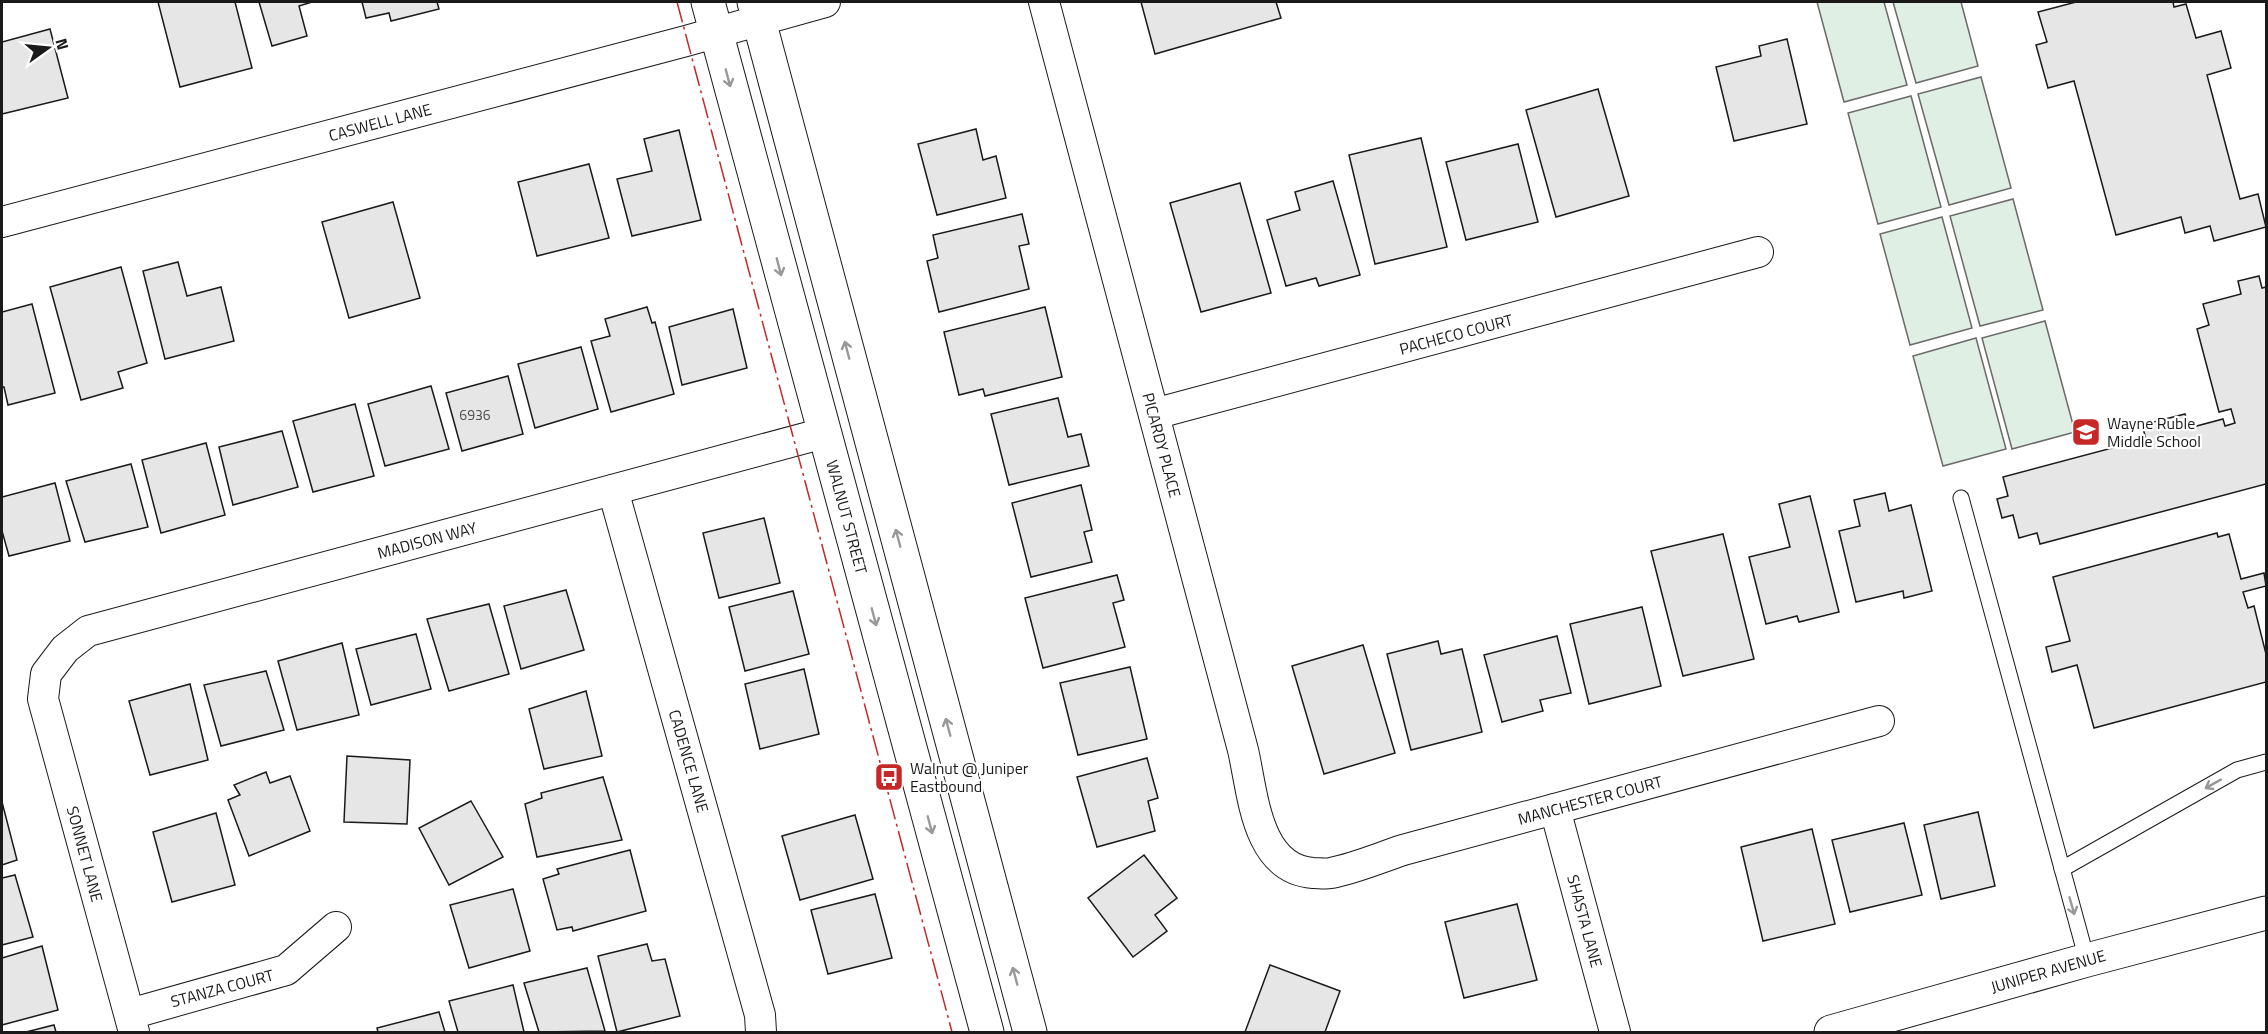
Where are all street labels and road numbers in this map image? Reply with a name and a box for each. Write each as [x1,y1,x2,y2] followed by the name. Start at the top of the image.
[326,97,434,147] street label: CASWELL LANE
[1397,307,1516,361] street label: PACHECO COURT
[1136,390,1188,500] street label: PICARDY PLACE
[820,457,874,577] street label: WALNUT STREET
[375,515,480,565] street label: MADISON WAY
[663,707,715,815] street label: CADENCE LANE
[1515,769,1666,831] street label: MANCHESTER COURT
[61,803,109,905] street label: SONNET LANE
[1561,872,1609,970] street label: SHASTA LANE
[1988,943,2108,999] street label: JUNIPER AVENUE
[168,963,277,1013] street label: STANZA COURT

